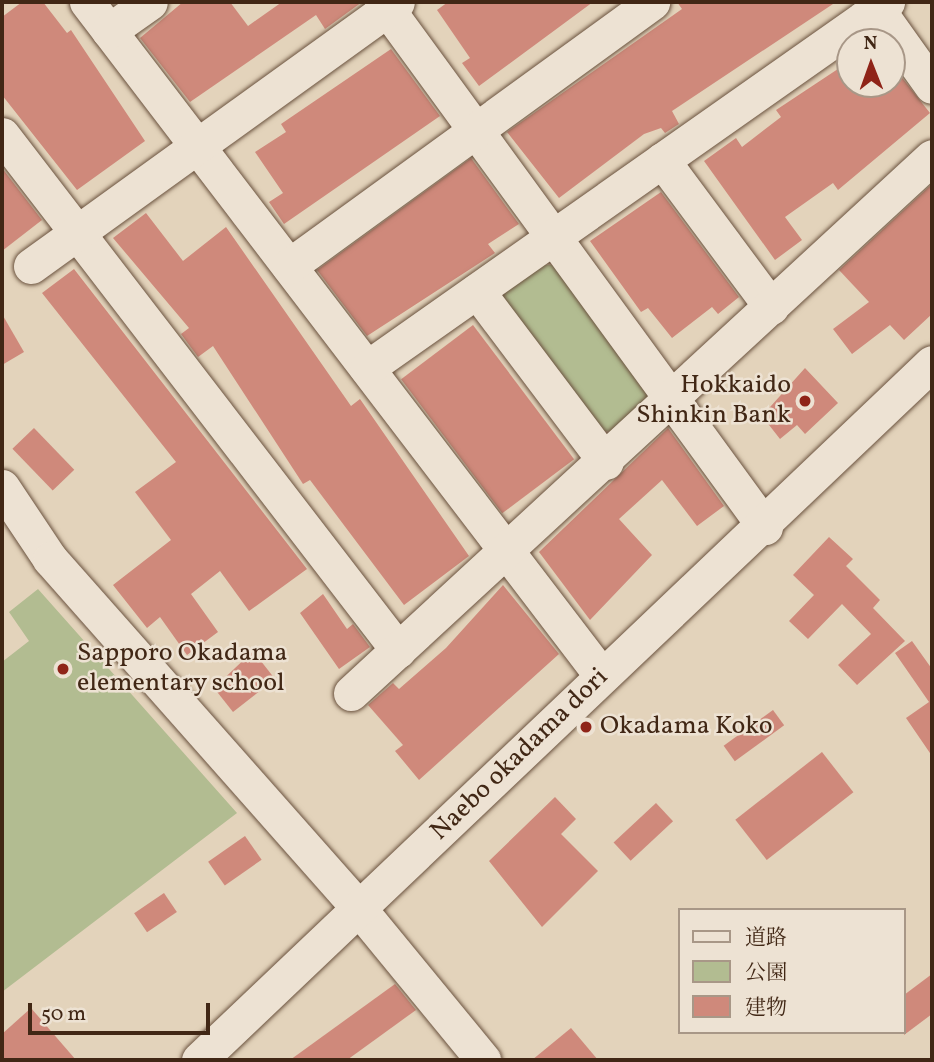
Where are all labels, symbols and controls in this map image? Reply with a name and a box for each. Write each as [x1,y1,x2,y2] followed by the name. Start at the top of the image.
[836,28,906,98] north arrow
[864,31,878,57] text: N
[636,370,791,432] place label: Hokkaido Shinkin Bank
[797,393,813,409] marker: Hokkaido Shinkin Bank
[77,638,288,700] place label: Sapporo Okadama elementary school
[55,661,71,677] marker: Sapporo Okadama elementary school
[425,662,615,848] street label: Naebo okadama dori
[600,711,773,743] place label: Okadama Koko
[578,719,594,735] marker: Okadama Koko
[678,908,906,1034] legend
[745,924,787,953] text: 道路
[745,959,787,988] text: 公園
[32,988,214,1032] scale bar
[745,994,787,1023] text: 建物
[41,1000,86,1029] text: 50 m

